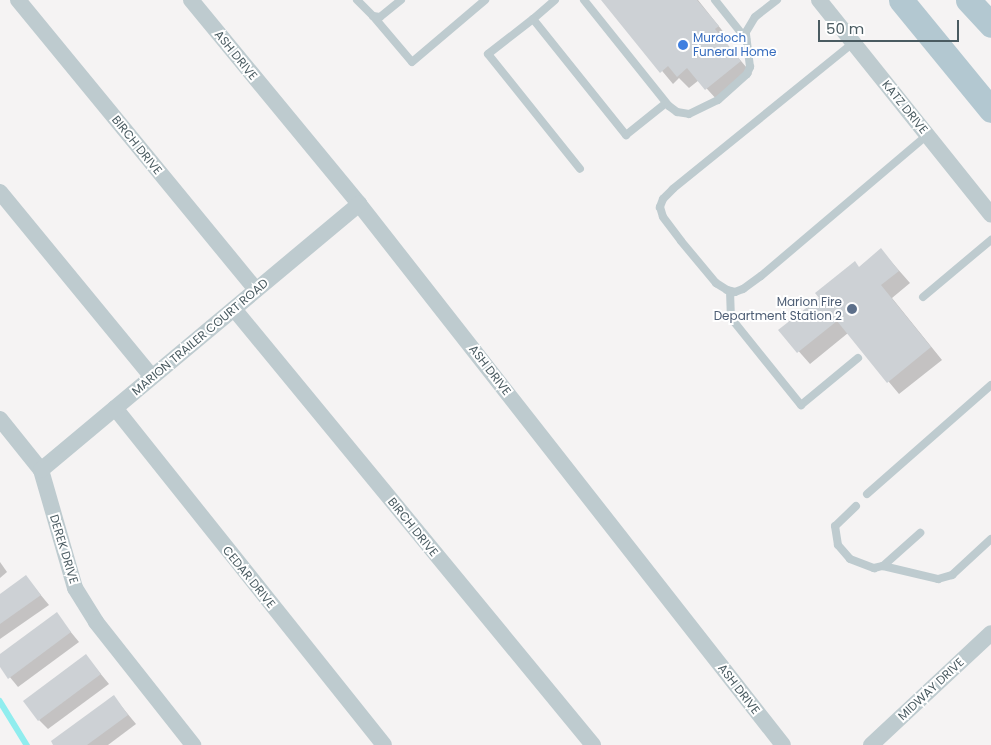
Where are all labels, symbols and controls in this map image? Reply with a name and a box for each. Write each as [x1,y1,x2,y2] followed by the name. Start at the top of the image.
[821,10,962,42] scale bar
[826,18,864,39] text: 50 m
[212,27,260,83] street label: ASH DRIVE
[693,31,776,59] place label: Murdoch Funeral Home
[677,39,689,51] marker: Murdoch Funeral Home
[879,77,931,137] street label: KATZ DRIVE
[109,113,165,177] street label: BIRCH DRIVE
[129,276,271,398] street label: MARION TRAILER COURT ROAD
[714,295,842,323] place label: Marion Fire Department Station 2
[846,303,858,315] marker: Marion Fire Department Station 2
[466,342,514,398] street label: ASH DRIVE
[385,495,441,559] street label: BIRCH DRIVE
[47,513,81,585] street label: DEREK DRIVE
[220,543,278,611] street label: CEDAR DRIVE
[895,655,967,723] street label: MIDWAY DRIVE
[715,661,763,717] street label: ASH DRIVE

